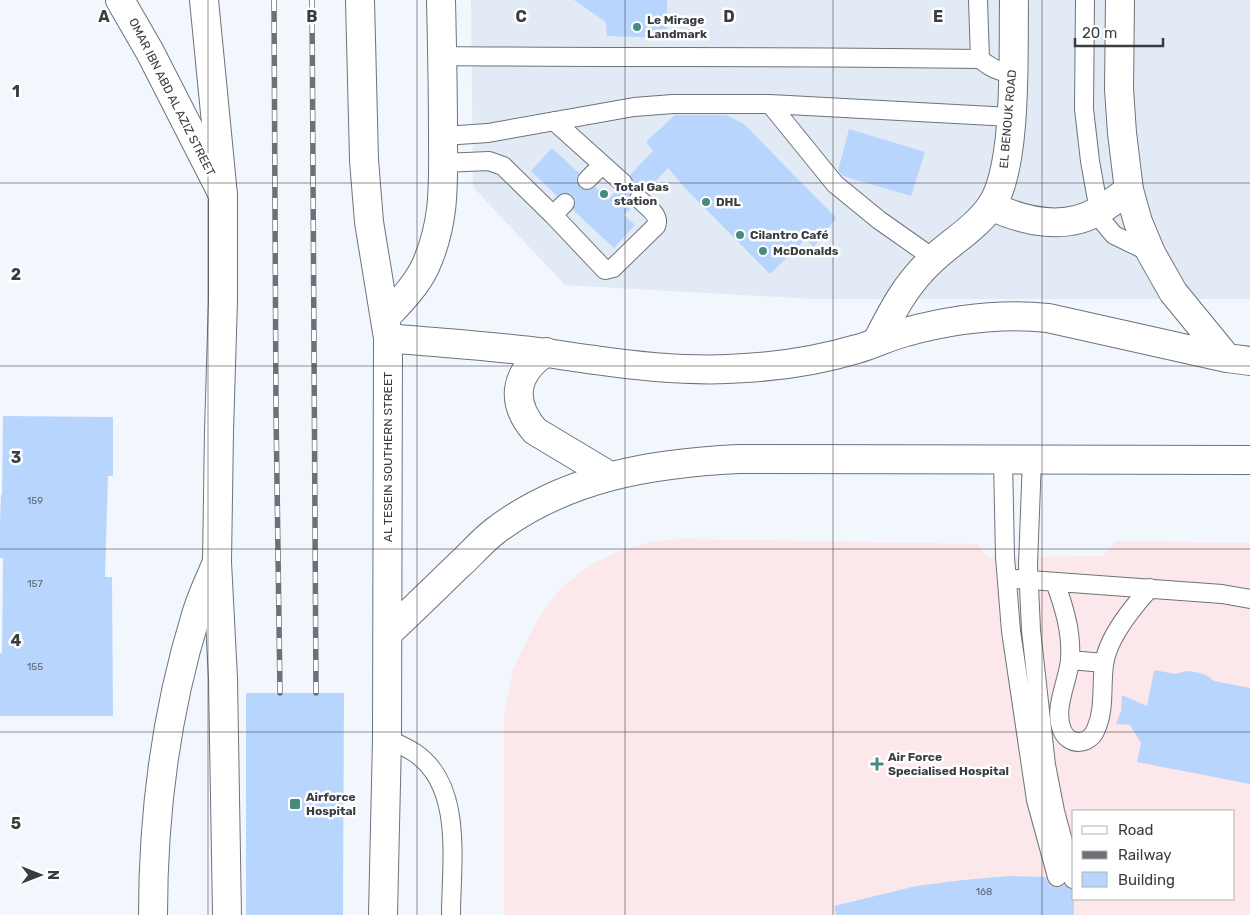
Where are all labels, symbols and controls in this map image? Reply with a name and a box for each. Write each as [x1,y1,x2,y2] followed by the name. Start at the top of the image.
[98,7,110,26] text: A
[306,7,318,26] text: B
[515,7,527,26] text: C
[723,7,735,26] text: D
[933,7,943,26] text: E
[647,13,707,41] place label: Le Mirage Landmark
[1075,15,1162,47] scale bar
[126,16,218,178] street label: OMAR IBN ABD AL AZIZ STREET
[631,21,643,33] marker: Le Mirage Landmark
[1082,24,1117,42] text: 20 m
[997,69,1019,169] street label: EL BENOUK ROAD
[12,82,20,101] text: 1
[614,180,669,208] place label: Total Gas station
[598,188,610,200] marker: Total Gas station
[716,195,741,209] place label: DHL
[700,196,712,208] marker: DHL
[750,228,829,242] place label: Cilantro Café
[734,229,746,241] marker: Cilantro Café
[773,244,839,258] place label: McDonalds
[757,245,769,257] marker: McDonalds
[11,265,21,284] text: 2
[381,372,395,542] street label: AL TESEIN SOUTHERN STREET
[11,448,21,467] text: 3
[27,495,43,507] house number: 159
[27,578,43,590] house number: 157
[11,631,22,650] text: 4
[27,661,43,673] house number: 155
[888,750,1009,778] place label: Air Force Specialised Hospital
[870,757,884,771] marker: Air Force Specialised Hospital
[306,790,356,818] place label: Airforce Hospital
[288,797,302,811] marker: Airforce Hospital
[1072,810,1235,900] legend
[11,814,21,833] text: 5
[1118,821,1154,839] text: Road
[1118,846,1172,864] text: Railway
[15,850,65,900] north arrow
[44,870,61,880] text: N
[1118,871,1175,889] text: Building
[976,886,992,898] house number: 168

